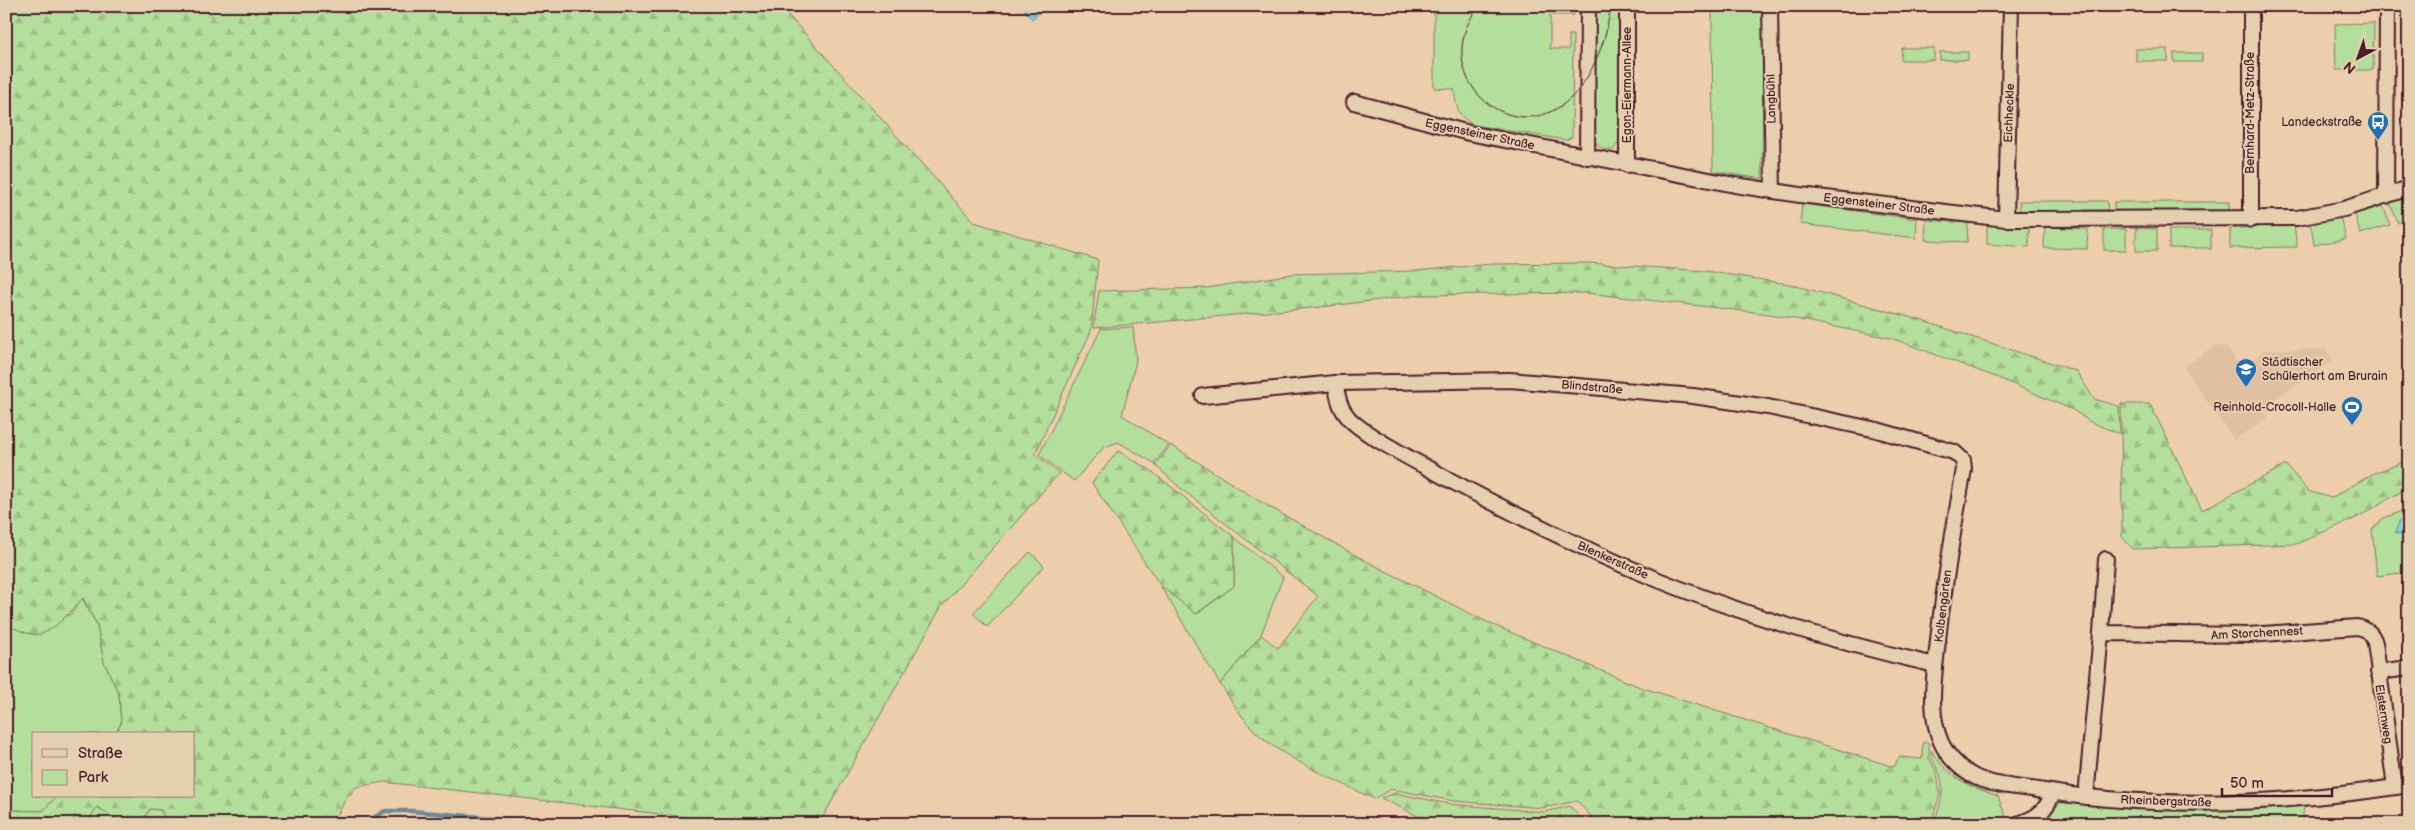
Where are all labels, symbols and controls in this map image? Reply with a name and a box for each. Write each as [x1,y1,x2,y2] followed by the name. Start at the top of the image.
[1620,27,1635,143] street label: Egon-Eiermann-Allee
[2332,32,2382,82] north arrow
[2243,52,2258,174] street label: Bernhard-Metz-Straße
[2340,58,2359,77] text: N
[1764,74,1779,124] street label: Langbühl
[2001,83,2018,143] street label: Eichheckle
[2366,110,2390,141] bus stop icon: Landeckstraße
[2281,115,2362,130] place label: Landeckstraße
[1424,116,1536,153] street label: Eggensteiner Straße
[1823,190,1935,219] street label: Eggensteiner Straße
[2262,355,2388,384] place label: Städtischer Schülerhort am Brurain
[2234,357,2258,388] school or university icon: Städtischer Schülerhort am Brurain
[1561,377,1623,398] street label: Blindstraße
[2340,395,2364,426] sports icon: Reinhold-Crocoll-Halle
[2213,400,2336,415] place label: Reinhold-Crocoll-Halle
[1575,538,1651,583] street label: Blenkerstraße
[1932,569,1955,643] street label: Kolbengärten
[2211,624,2304,643] street label: Am Storchennest
[2371,683,2396,745] street label: Elsternweg
[32,732,195,798] legend
[78,744,123,763] text: Straße
[2222,765,2332,797] scale bar
[78,768,109,787] text: Park
[2230,774,2264,793] text: 50 m
[2120,792,2212,811] street label: Rheinbergstraße

